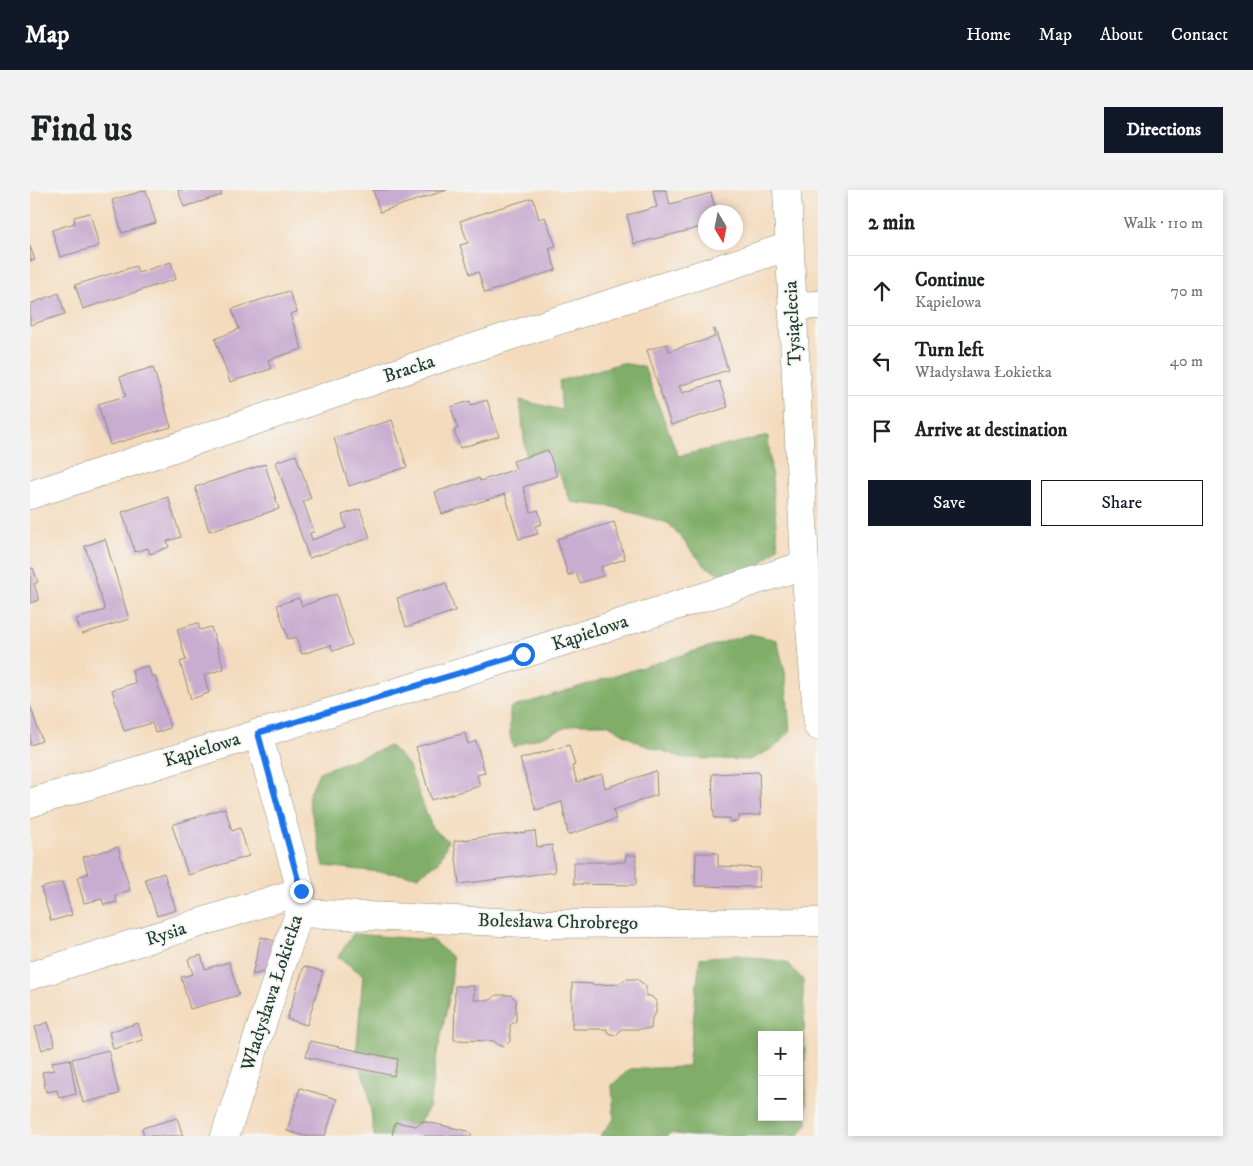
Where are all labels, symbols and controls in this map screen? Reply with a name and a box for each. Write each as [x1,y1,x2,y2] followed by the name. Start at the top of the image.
[25,20,69,50] text: Map
[966,24,1011,46] text: Home
[1039,24,1072,46] text: Map
[1100,24,1143,46] text: About
[1171,24,1228,46] text: Contact
[1104,107,1223,153] button: Directions
[30,108,132,152] text: Find us
[698,205,743,250] north arrow
[868,210,915,236] text: 2 min
[1123,213,1203,233] text: Walk · 110 m
[915,269,985,292] text: Continue
[868,277,896,305] icon: ahead
[779,280,807,366] street label: Tysiąclecia
[1171,281,1203,301] text: 70 m
[915,292,981,312] text: Kąpielowa
[915,339,984,362] text: Turn left
[868,347,896,375] icon: left
[380,350,438,388] street label: Bracka
[1170,351,1203,371] text: 40 m
[915,362,1052,382] text: Władysława Łokietka
[868,417,896,445] icon: arrive
[915,419,1067,442] text: Arrive at destination
[868,480,1031,526] button: Save
[1041,480,1203,526] button: Share
[549,610,631,656] street label: Kąpielowa
[512,643,535,666] route start
[161,727,243,773] street label: Kąpielowa
[290,880,313,903] route end
[478,909,638,935] street label: Bolesława Chrobrego
[236,912,308,1075] street label: Władysława Łokietka
[143,917,189,951] street label: Rysia
[758,1031,803,1121] map controls
[758,1031,803,1076] button: +
[758,1076,803,1121] button: −

